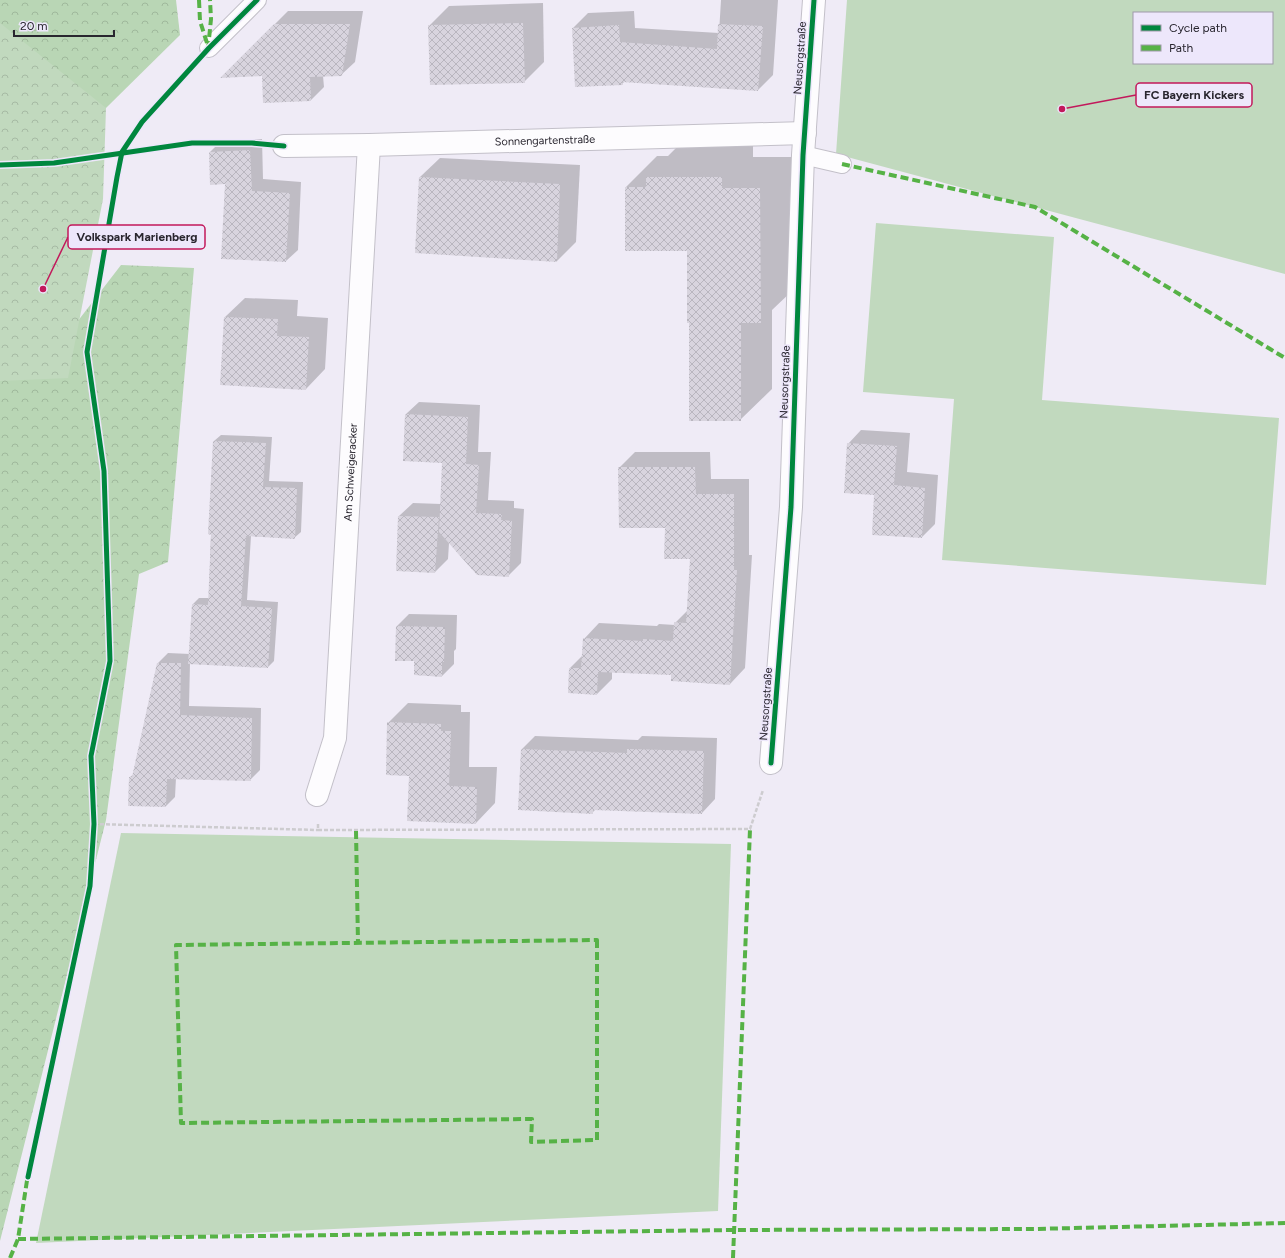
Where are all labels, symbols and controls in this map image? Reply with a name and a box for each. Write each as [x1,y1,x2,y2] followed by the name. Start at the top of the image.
[14,12,114,38] scale bar
[1133,12,1273,64] legend
[20,19,48,33] text: 20 m
[791,21,809,95] street label: Neusorgstraße
[1169,21,1227,35] text: Cycle path
[1169,41,1193,55] text: Path
[1136,83,1252,107] callout: FC Bayern Kickers
[1144,88,1244,102] text: FC Bayern Kickers
[494,132,595,148] street label: Sonnengartenstraße
[68,225,205,249] callout: Volkspark Marienberg
[76,230,198,244] text: Volkspark Marienberg
[777,345,793,419] street label: Neusorgstraße
[341,423,360,522] street label: Am Schweigeracker
[757,667,775,741] street label: Neusorgstraße

